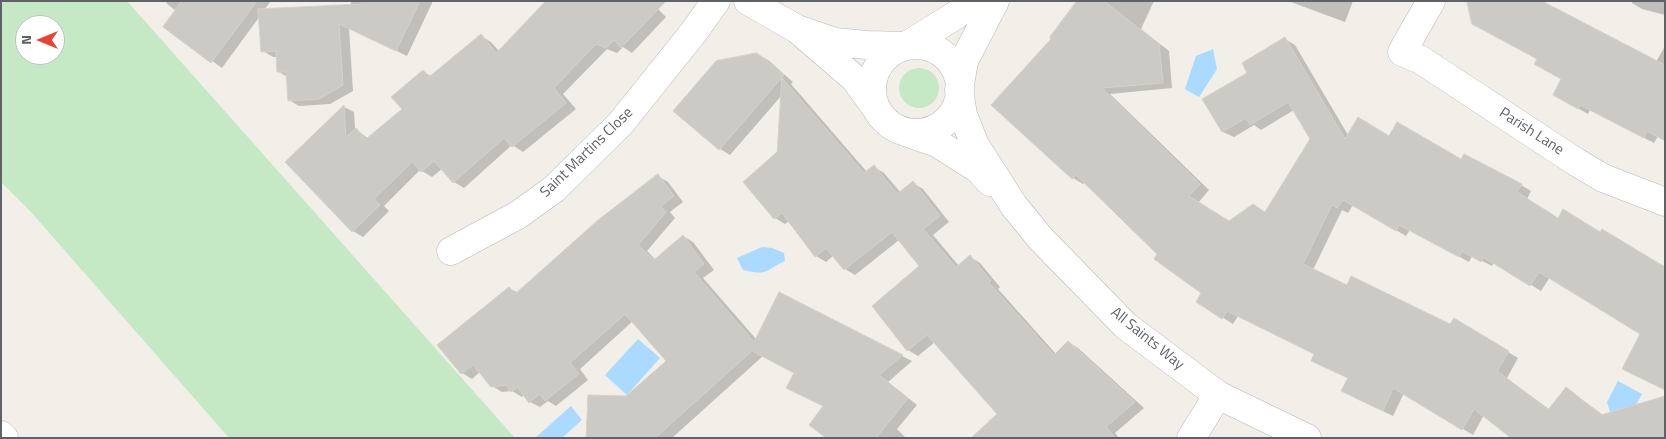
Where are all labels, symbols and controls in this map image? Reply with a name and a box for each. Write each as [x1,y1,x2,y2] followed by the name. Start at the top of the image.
[15,15,65,65] north arrow
[15,35,36,45] text: N
[537,104,637,202] street label: Saint Martins Close
[1495,104,1567,160] street label: Parish Lane
[1107,304,1187,374] street label: All Saints Way

